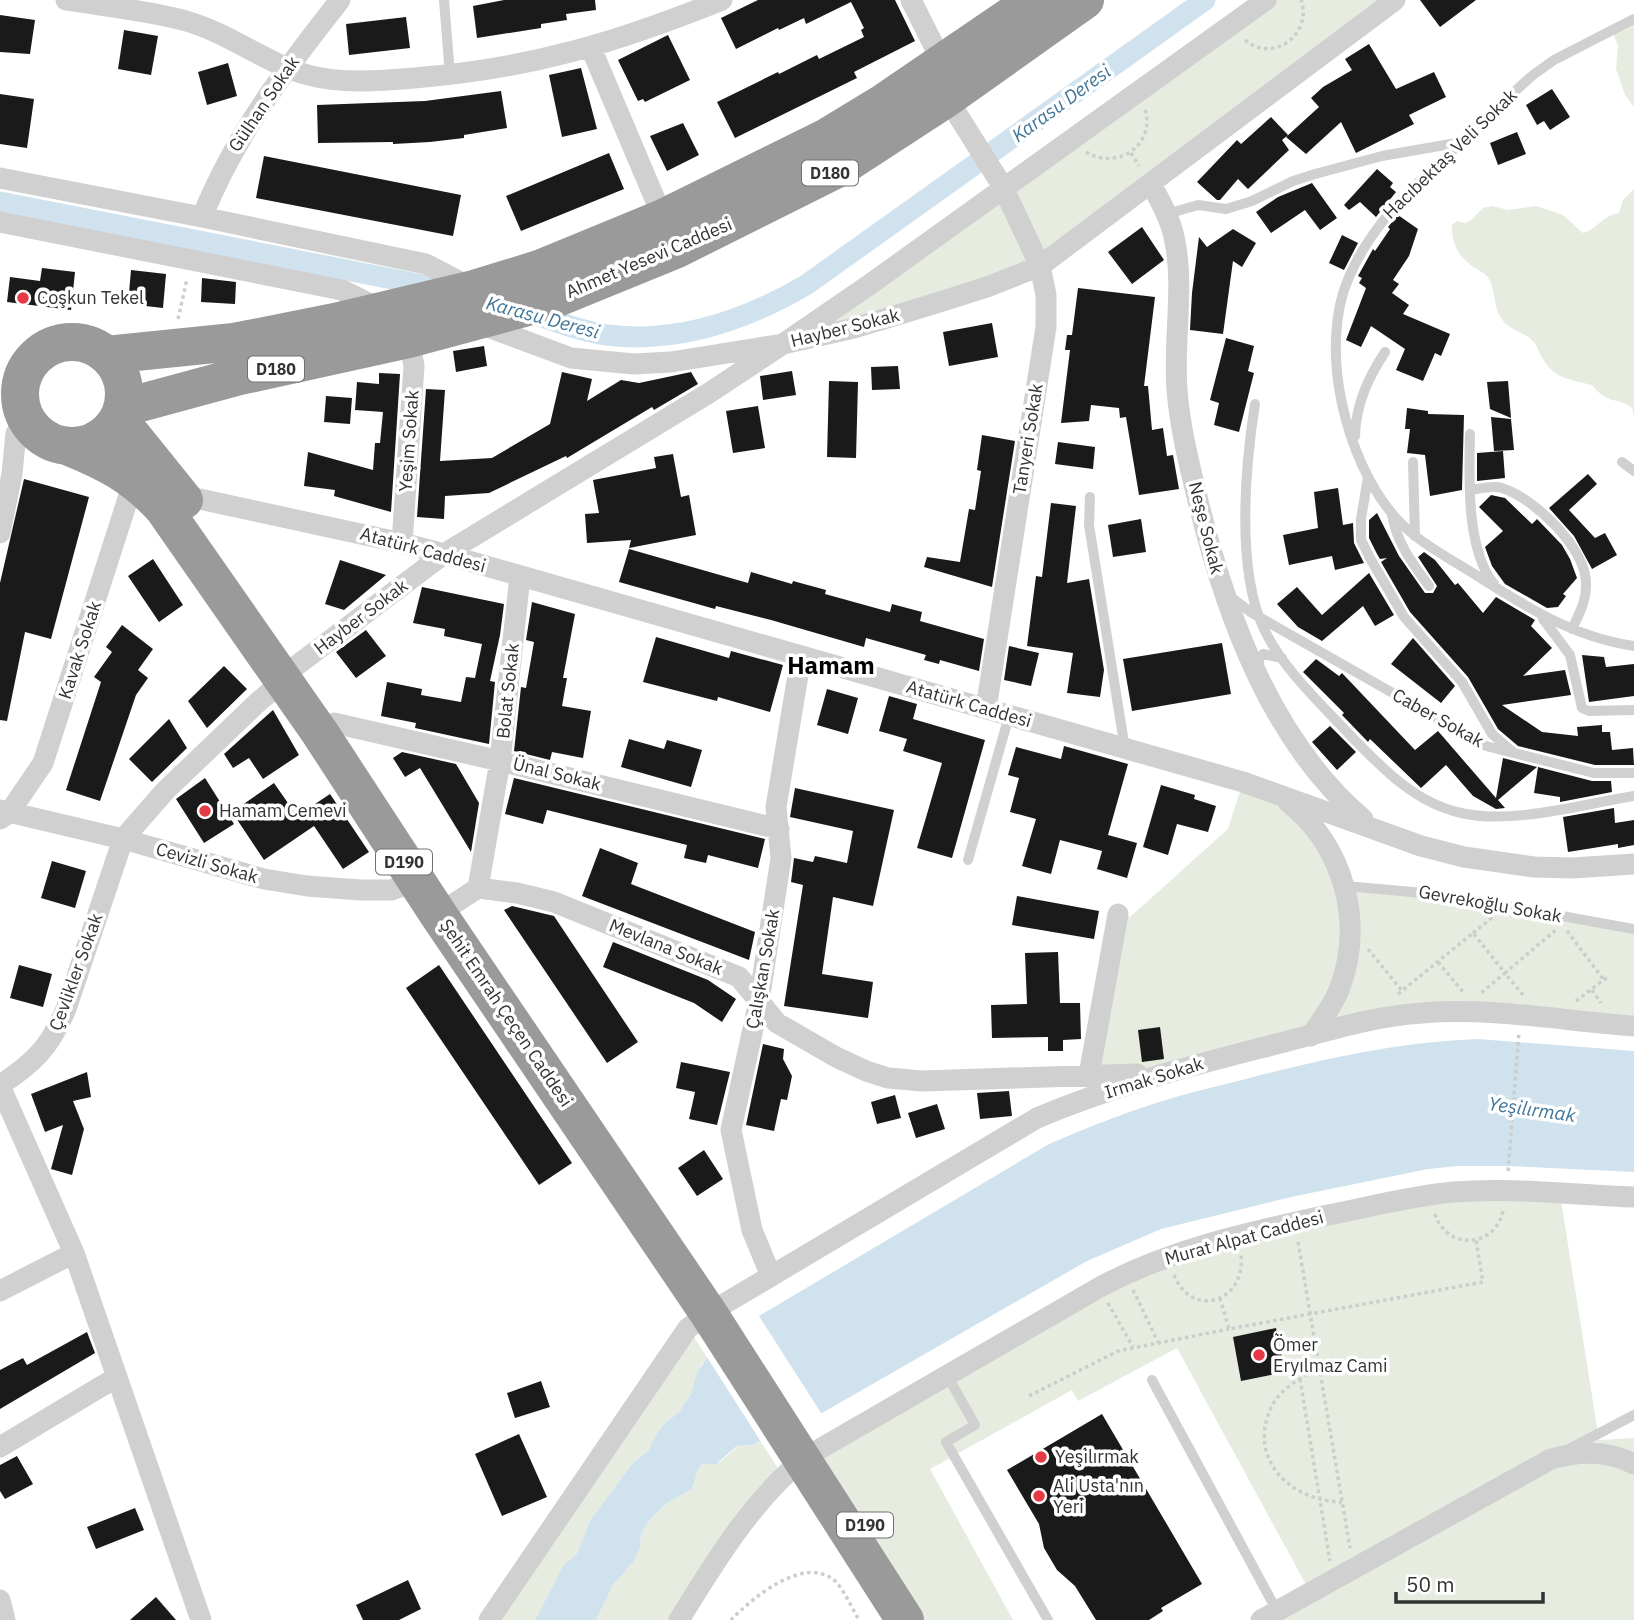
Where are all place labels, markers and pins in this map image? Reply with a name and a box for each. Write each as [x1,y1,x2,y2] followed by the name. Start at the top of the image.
[37,286,144,309] place label: Coşkun Tekel
[15,290,31,306] marker: Coşkun Tekel
[219,799,347,822] place label: Hamam Cemevi
[197,803,213,819] marker: Hamam Cemevi
[1273,1333,1388,1377] place label: Ömer Eryılmaz Cami
[1251,1347,1267,1363] marker: Ömer Eryılmaz Cami
[1055,1445,1139,1468] place label: Yeşilırmak
[1033,1449,1049,1465] marker: Yeşilırmak
[1053,1474,1144,1518] place label: Ali Usta'nın Yeri
[1031,1488,1047,1504] marker: Ali Usta'nın Yeri

